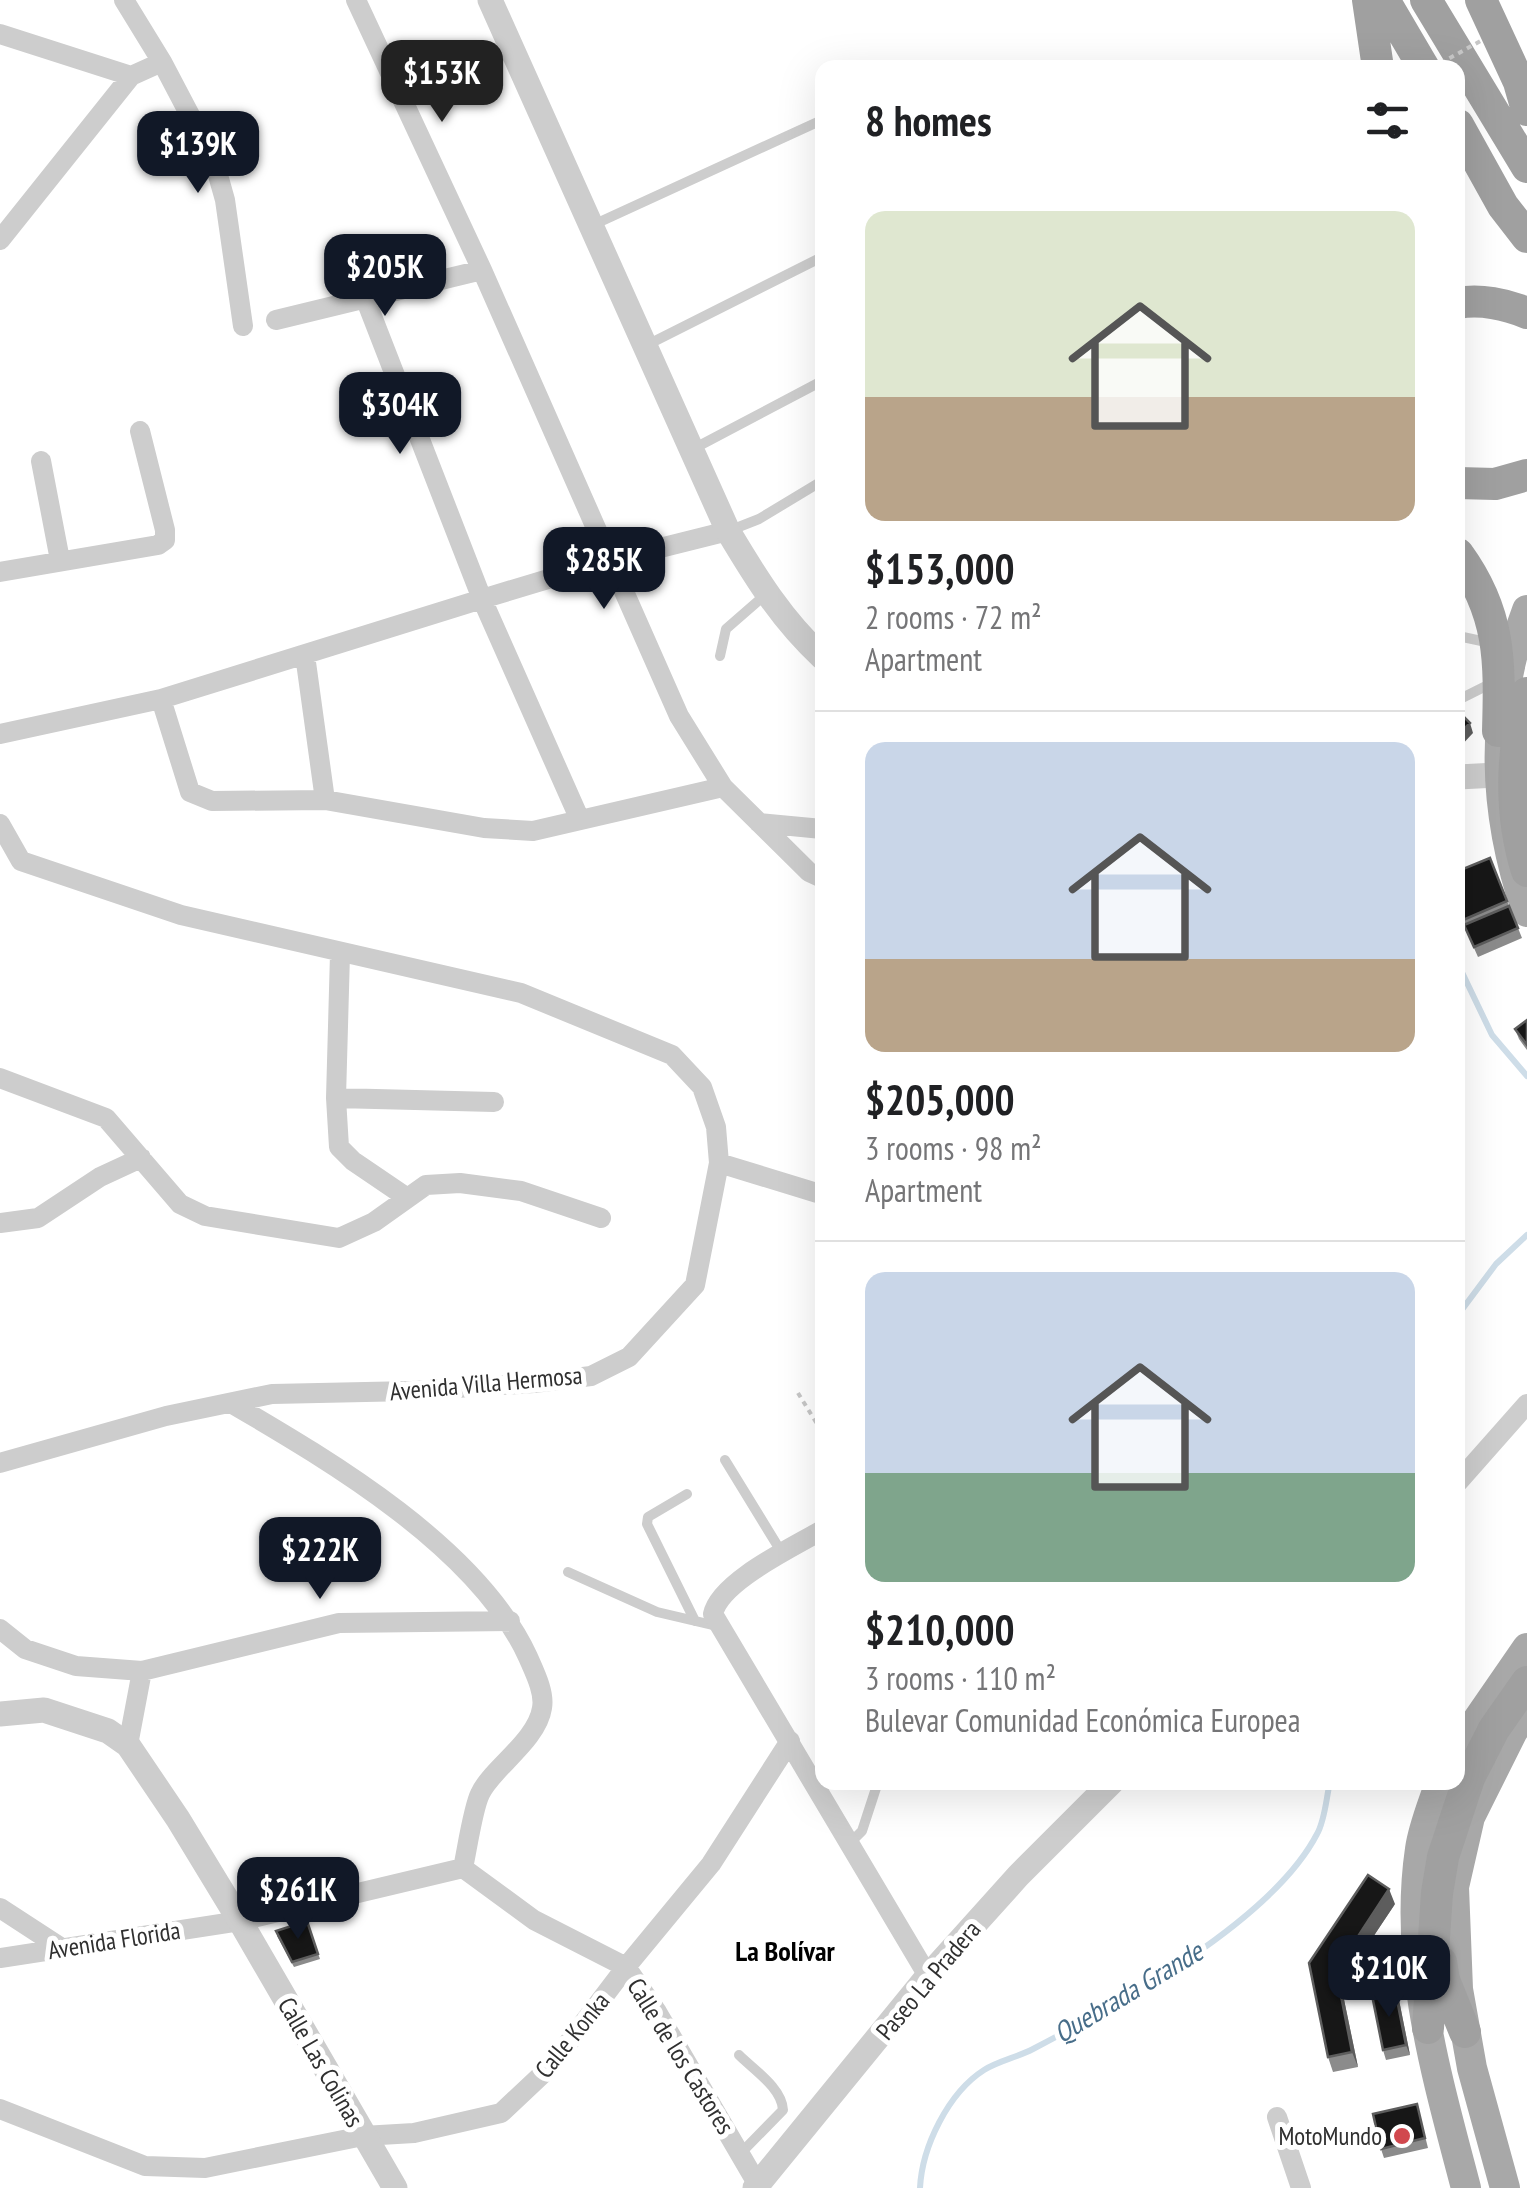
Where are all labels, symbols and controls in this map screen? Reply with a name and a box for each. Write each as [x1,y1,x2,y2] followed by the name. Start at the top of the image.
[372,40,512,125] pin: $153K
[403,51,481,93] text: $153K
[865,93,992,148] text: 8 homes
[1360,93,1415,148] icon: filters
[128,111,268,196] pin: $139K
[159,122,237,164] text: $139K
[315,234,455,319] pin: $205K
[346,245,424,287] text: $205K
[1050,276,1230,456] icon: home
[330,372,470,457] pin: $304K
[361,383,439,425] text: $304K
[534,527,674,612] pin: $285K
[565,538,643,580] text: $285K
[865,541,1015,596] text: $153,000
[865,596,1042,638] text: 2 rooms · 72 m²
[865,638,982,680] text: Apartment
[1050,807,1230,987] icon: home
[865,1072,1015,1127] text: $205,000
[865,1127,1042,1169] text: 3 rooms · 98 m²
[865,1169,982,1211] text: Apartment
[1050,1337,1230,1517] icon: home
[388,1359,584,1407] street label: Avenida Villa Hermosa
[250,1517,390,1602] pin: $222K
[281,1528,359,1570] text: $222K
[865,1602,1015,1657] text: $210,000
[865,1657,1056,1699] text: 3 rooms · 110 m²
[865,1699,1301,1741] text: Bulevar Comunidad Económica Europea
[228,1857,368,1942] pin: $261K
[259,1868,337,1910] text: $261K
[45,1914,183,1966] street label: Avenida Florida
[869,1914,987,2046] street label: Paseo La Pradera
[1046,1931,1211,2051] water label: Quebrada Grande
[735,1932,835,1969] district label: La Bolívar
[1319,1935,1459,2020] pin: $210K
[1350,1946,1428,1988] text: $210K
[620,1972,742,2140] street label: Calle de los Castores
[528,1986,616,2084] street label: Calle Konka
[271,1991,371,2133] street label: Calle Las Colinas
[1278,2120,1382,2152] place label: MotoMundo
[1391,2125,1413,2147] marker: MotoMundo

